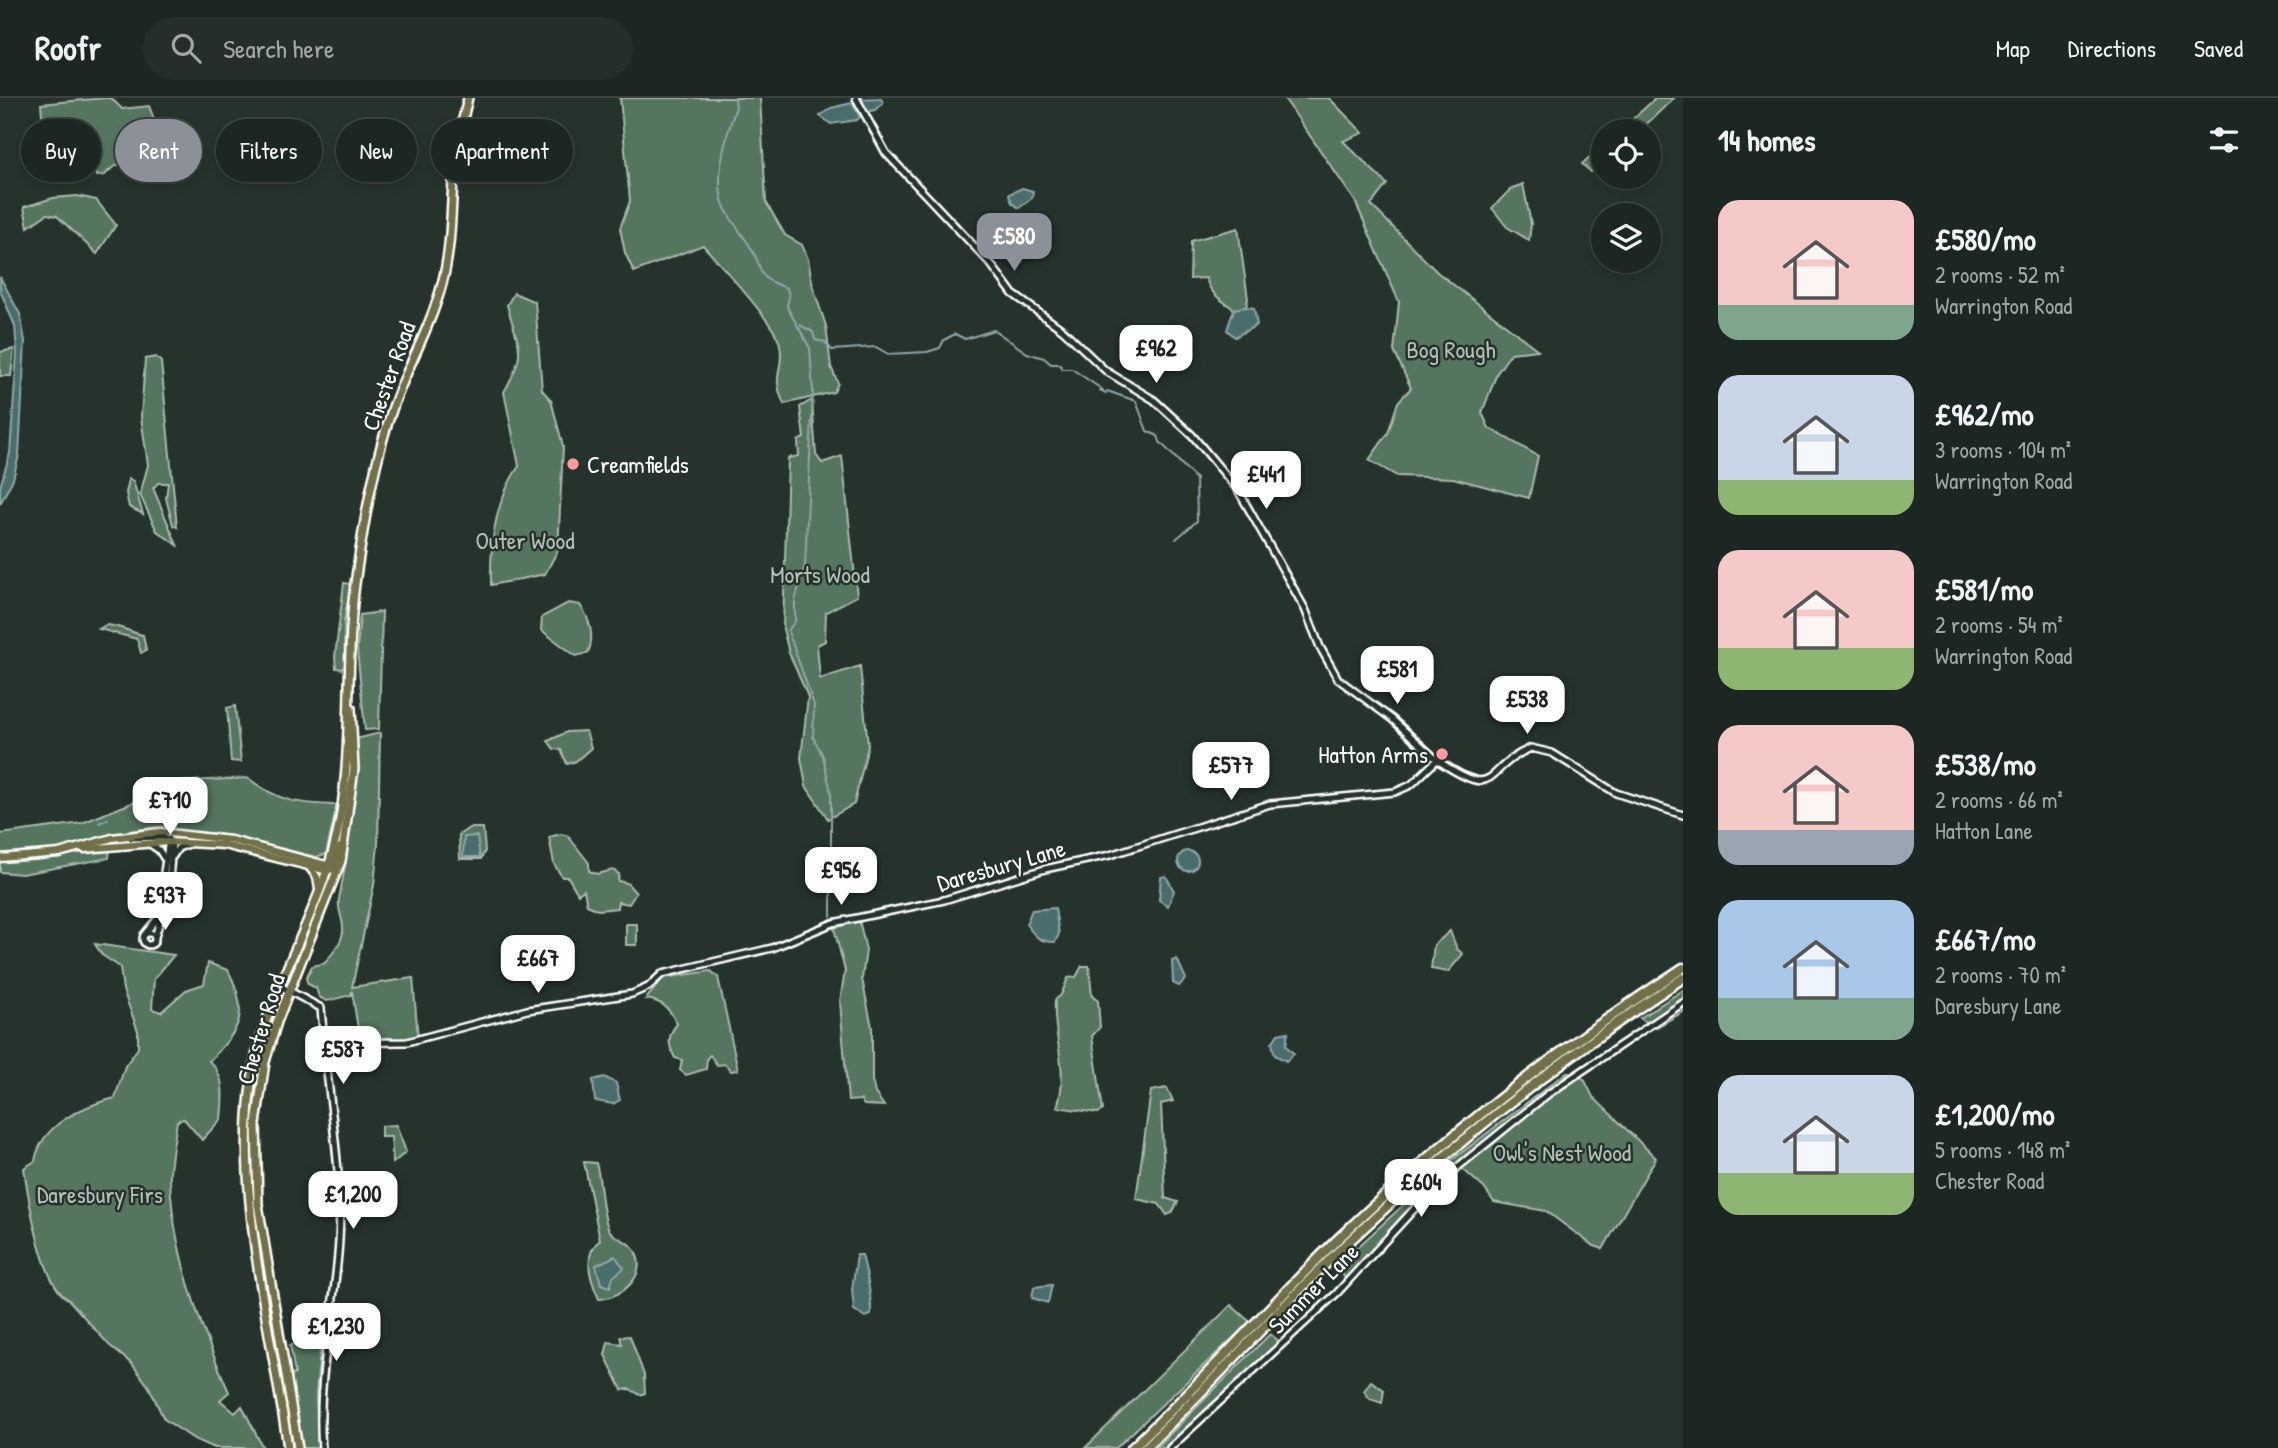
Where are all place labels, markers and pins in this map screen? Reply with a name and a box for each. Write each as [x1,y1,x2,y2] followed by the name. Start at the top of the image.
[973,214,1055,273] pin: £580
[1115,326,1197,385] pin: £962
[587,448,689,480] place label: Creamfields
[1225,452,1307,511] pin: £441
[565,456,581,472] marker: Creamfields
[1356,646,1438,706] pin: £581
[1486,676,1568,736] pin: £538
[1318,738,1428,770] place label: Hatton Arms
[1190,742,1272,802] pin: £577
[1434,746,1450,762] marker: Hatton Arms
[129,778,211,837] pin: £710
[800,848,882,907] pin: £956
[124,872,206,932] pin: £937
[497,936,579,995] pin: £667
[302,1026,384,1086] pin: £587
[1380,1160,1462,1219] pin: £604
[296,1172,410,1231] pin: £1,200
[279,1304,393,1363] pin: £1,230

